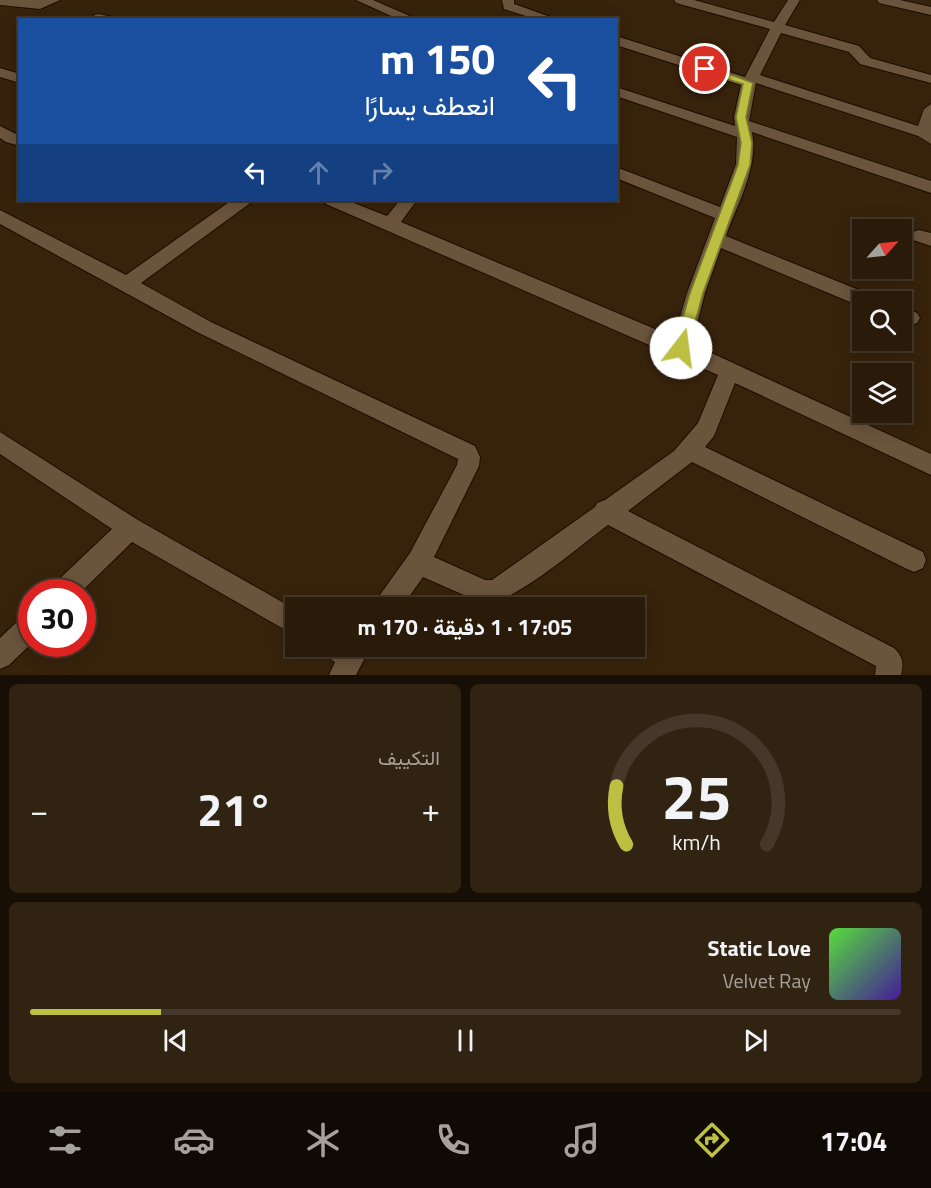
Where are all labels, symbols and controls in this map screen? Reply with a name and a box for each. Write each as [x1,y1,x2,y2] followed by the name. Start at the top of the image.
[380,26,495,90] text: 150 m
[516,42,594,120] icon: left
[679,43,730,94] pin
[688,52,721,85] icon: arrive
[364,84,495,125] text: انعطف يسارًا
[239,156,272,189] icon: left
[302,156,335,189] icon: ahead
[365,156,398,189] icon: right
[852,219,912,279] north arrow
[852,219,912,423] map controls
[852,291,912,351] button: search
[649,316,713,380] position arrow
[852,363,912,423] button: layers
[18,579,96,657] speed limit sign: 30
[358,610,572,644] text: 17:05 · 1 دقيقة · 170 m
[378,742,440,773] text: التكييف
[661,748,731,843] text: 25
[197,775,273,843] text: 21°
[30,785,48,835] text: −
[422,785,440,835] text: +
[672,827,720,859] text: km/h
[708,931,811,965] text: Static Love
[722,965,811,996] text: Velvet Ray
[159,1024,192,1057] icon: previous
[449,1024,482,1057] icon: pause
[739,1024,772,1057] icon: next
[44,1119,86,1161] icon: filters
[173,1119,215,1161] icon: car
[302,1119,344,1161] icon: climate
[432,1119,474,1161] icon: phone
[561,1119,603,1161] icon: music
[691,1119,733,1161] icon: directions
[820,1120,887,1161] text: 17:04

